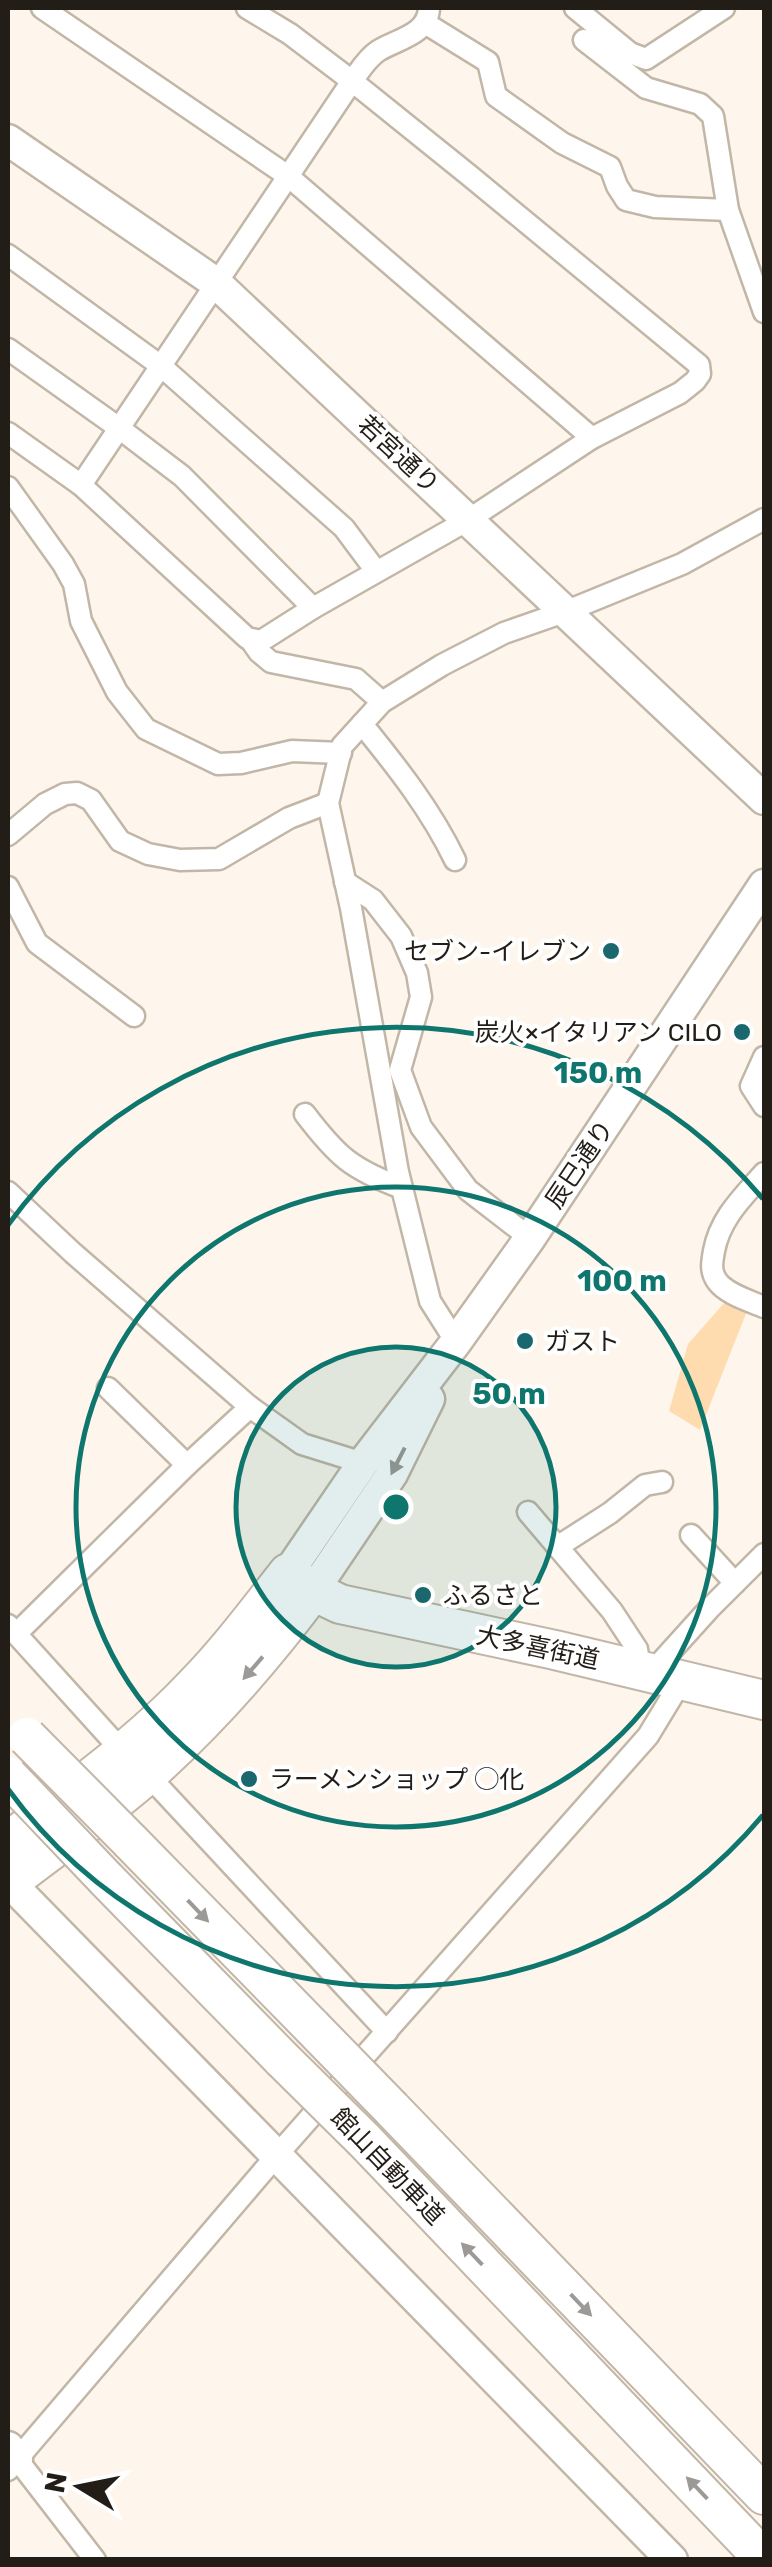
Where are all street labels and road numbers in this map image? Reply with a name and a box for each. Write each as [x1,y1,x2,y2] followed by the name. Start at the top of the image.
[352,410,445,499] street label: 若宮通り
[539,1115,619,1214] street label: 辰巳通り
[474,1620,602,1675] street label: 大多喜街道
[325,2102,450,2230] street label: 館山自動車道

